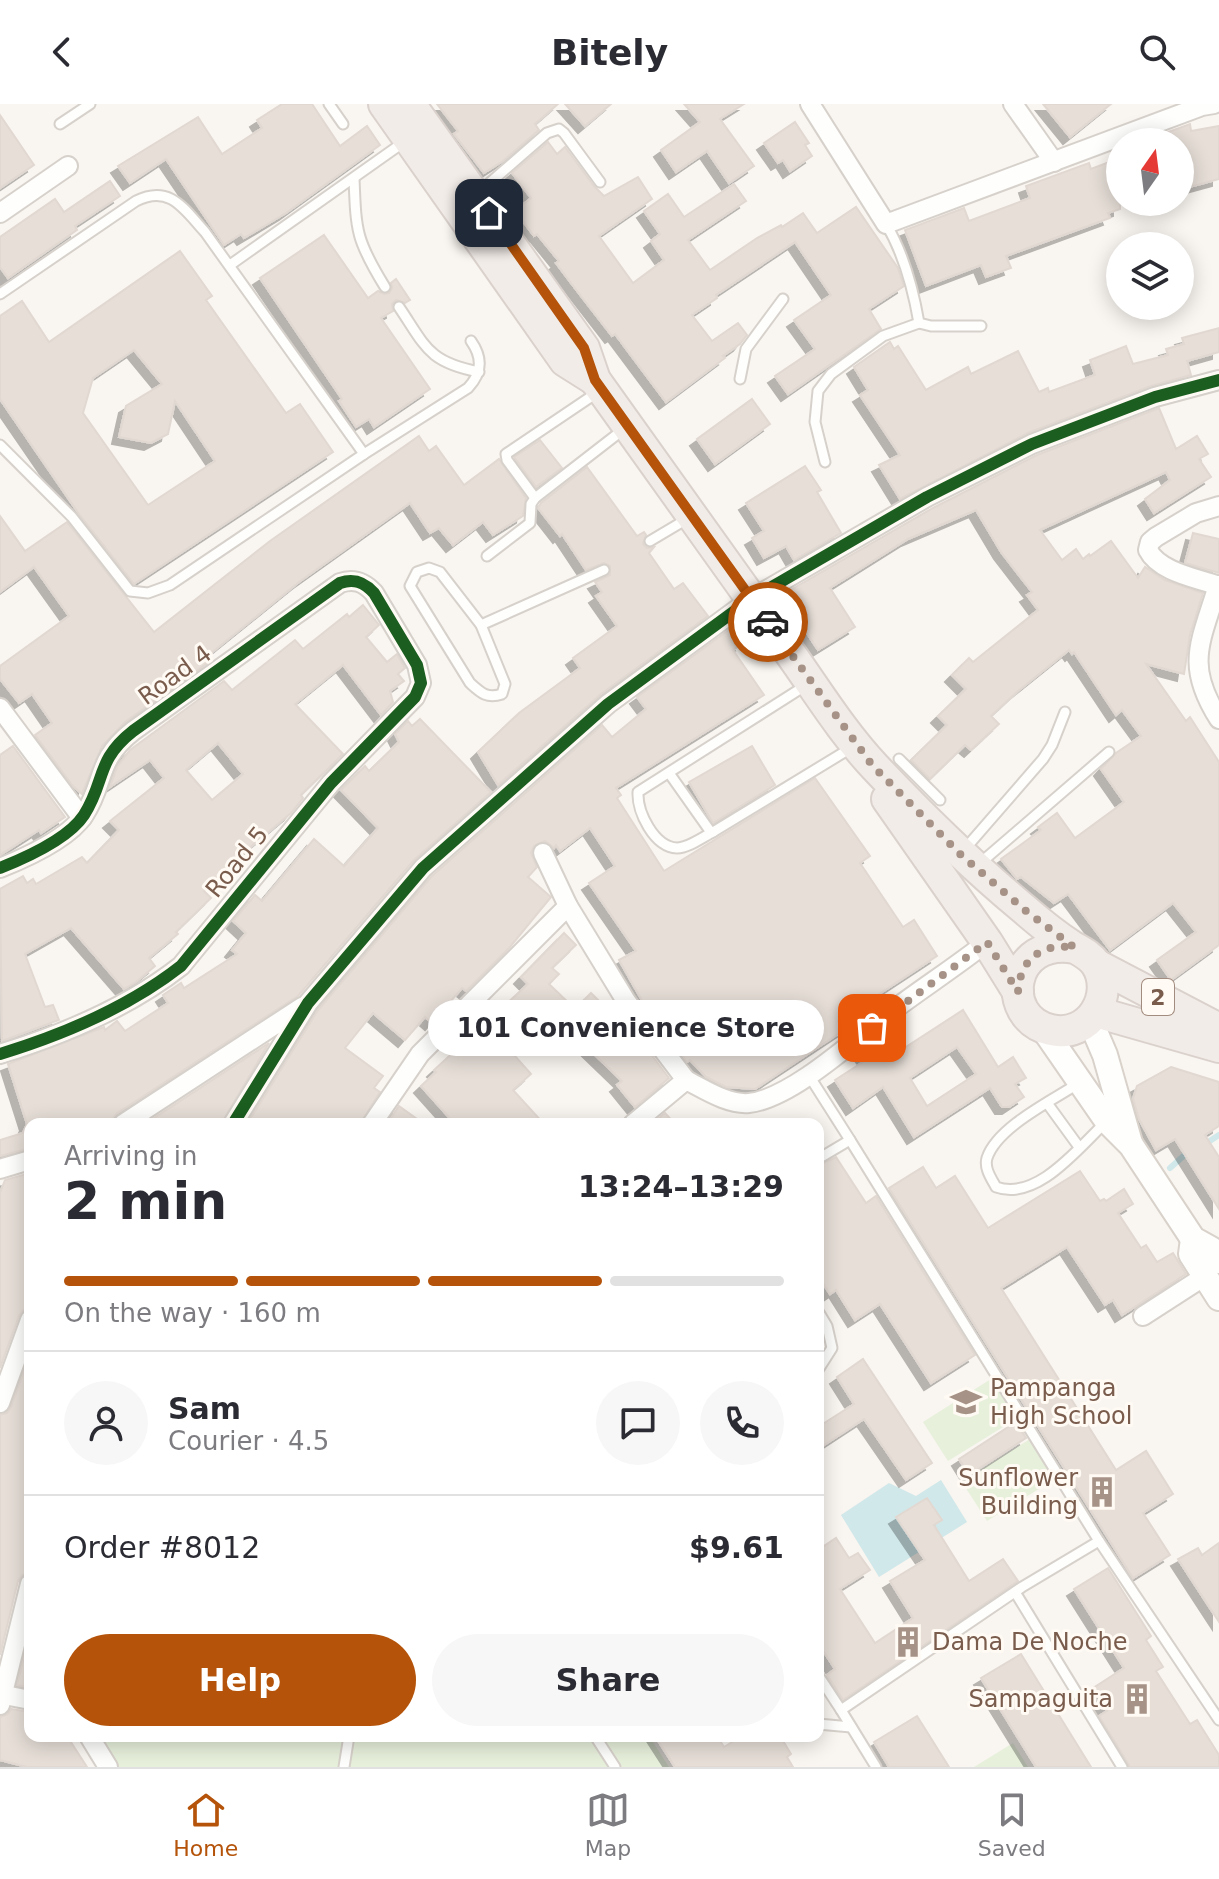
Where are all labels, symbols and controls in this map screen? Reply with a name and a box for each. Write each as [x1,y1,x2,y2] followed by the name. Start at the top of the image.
[40,30,84,74] icon: back
[1135,30,1179,74] icon: search
[551,32,668,73] text: Bitely
[1106,128,1194,216] north arrow
[1106,128,1194,320] map controls
[455,179,523,247] pin
[467,191,511,235] icon: home
[1106,232,1194,320] button: layers
[728,582,808,662] courier
[746,600,790,644] icon: car
[133,639,217,711] street label: Road 4
[200,821,274,903] street label: Road 5
[1142,979,1174,1015] road number: 2
[838,994,906,1062] pin
[428,1000,824,1056] callout: 101 Convenience Store
[850,1006,894,1050] icon: bag
[457,1013,795,1043] text: 101 Convenience Store
[64,1141,198,1171] text: Arriving in
[578,1169,784,1204] text: 13:24–13:29
[64,1171,227,1231] text: 2 min
[64,1298,321,1328] text: On the way · 160 m
[990,1374,1132,1430] place label: Pampanga High School
[64,1381,148,1465] button: person
[596,1381,680,1465] button: chat
[700,1381,784,1465] button: phone
[949,1385,983,1419] school or university icon: Pampanga High School
[168,1391,241,1426] text: Sam
[168,1426,329,1456] text: Courier · 4.5
[958,1464,1078,1520] place label: Sunflower Building
[1085,1475,1119,1509] building icon: Sunflower Building
[64,1530,260,1565] text: Order #8012
[689,1530,784,1565] text: $9.61
[891,1625,925,1659] building icon: Dama De Noche
[932,1628,1128,1656] place label: Dama De Noche
[64,1634,416,1726] button: Help
[432,1634,784,1726] button: Share
[1120,1682,1154,1716] building icon: Sampaguita
[969,1685,1113,1713] place label: Sampaguita
[173,1788,238,1861] tab: Home
[585,1788,631,1861] tab: Map
[978,1788,1046,1861] tab: Saved

